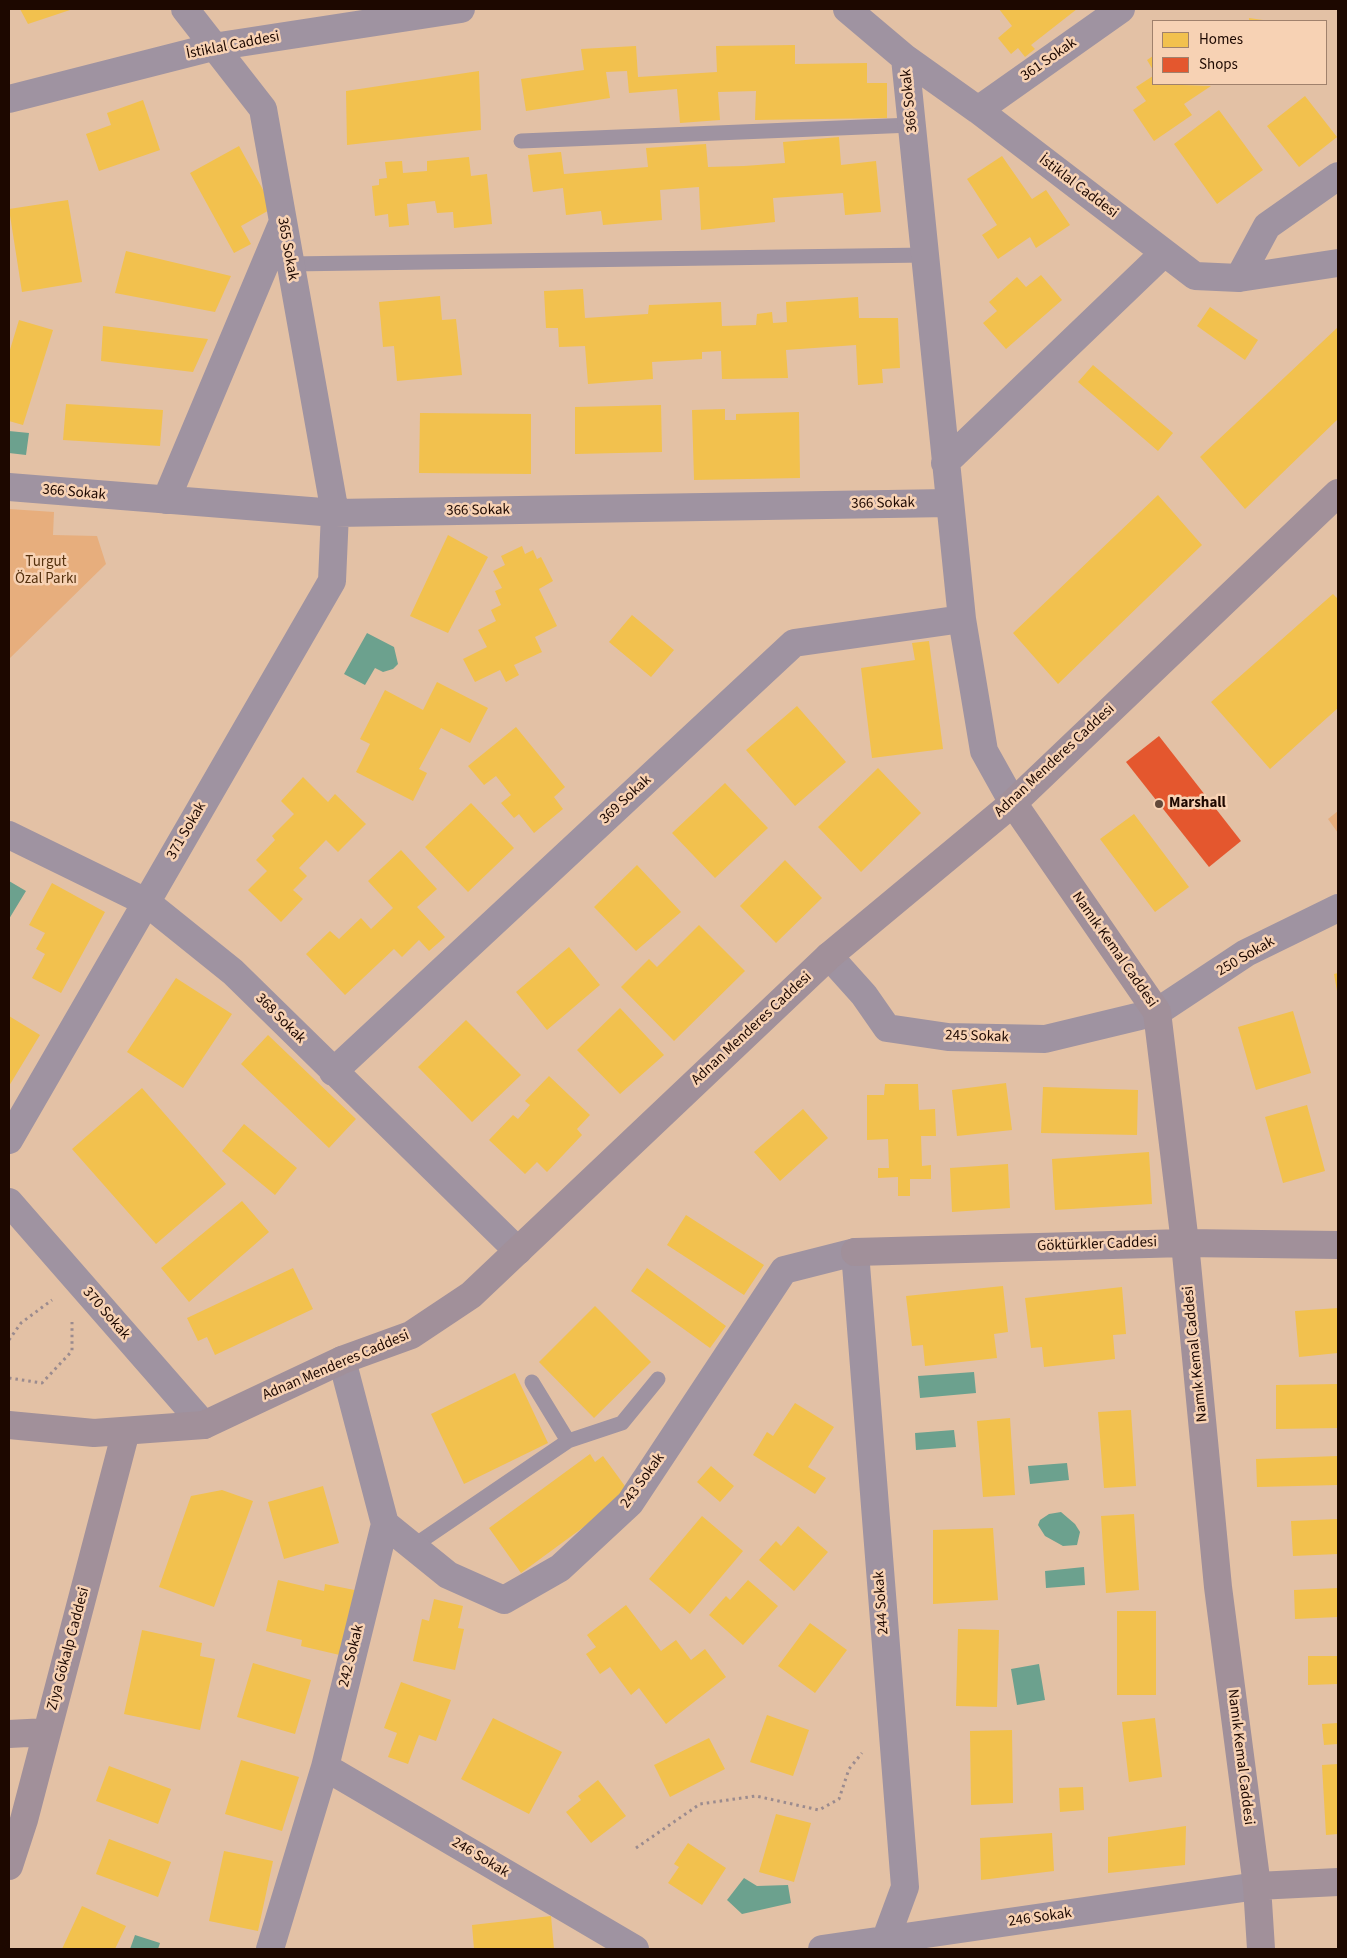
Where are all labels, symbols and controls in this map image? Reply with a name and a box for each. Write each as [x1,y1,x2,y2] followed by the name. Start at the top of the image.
[1152,20,1327,85] legend
[185,28,281,64] street label: İstiklal Caddesi
[1199,29,1243,50] text: Homes
[1018,34,1080,86] street label: 361 Sokak
[1199,54,1238,75] text: Shops
[898,68,922,134] street label: 366 Sokak
[1035,151,1121,223] street label: İstiklal Caddesi
[273,216,301,282] street label: 365 Sokak
[41,481,107,505] street label: 366 Sokak
[851,494,915,514] street label: 366 Sokak
[446,501,510,521] street label: 366 Sokak
[15,554,77,589] park label: Turgut Özal Parkı
[991,701,1119,821] street label: Adnan Menderes Caddesi
[597,772,655,828] street label: 369 Sokak
[1169,795,1226,813] place label: Marshall
[1153,798,1165,810] marker: Marshall
[163,799,211,863] street label: 371 Sokak
[1067,889,1161,1011] street label: Namık Kemal Caddesi
[1214,933,1278,981] street label: 250 Sokak
[688,969,816,1089] street label: Adnan Menderes Caddesi
[251,990,309,1048] street label: 368 Sokak
[945,1027,1009,1047] street label: 245 Sokak
[1037,1234,1157,1256] street label: Göktürkler Caddesi
[78,1284,134,1344] street label: 370 Sokak
[1180,1285,1212,1423] street label: Namık Kemal Caddesi
[260,1327,412,1405] street label: Adnan Menderes Caddesi
[617,1450,669,1512] street label: 243 Sokak
[871,1571,893,1635] street label: 244 Sokak
[44,1586,94,1712] street label: Ziya Gökalp Caddesi
[336,1623,368,1689] street label: 242 Sokak
[1223,1688,1257,1826] street label: Namık Kemal Caddesi
[448,1834,512,1882] street label: 246 Sokak
[1007,1905,1073,1931] street label: 246 Sokak

